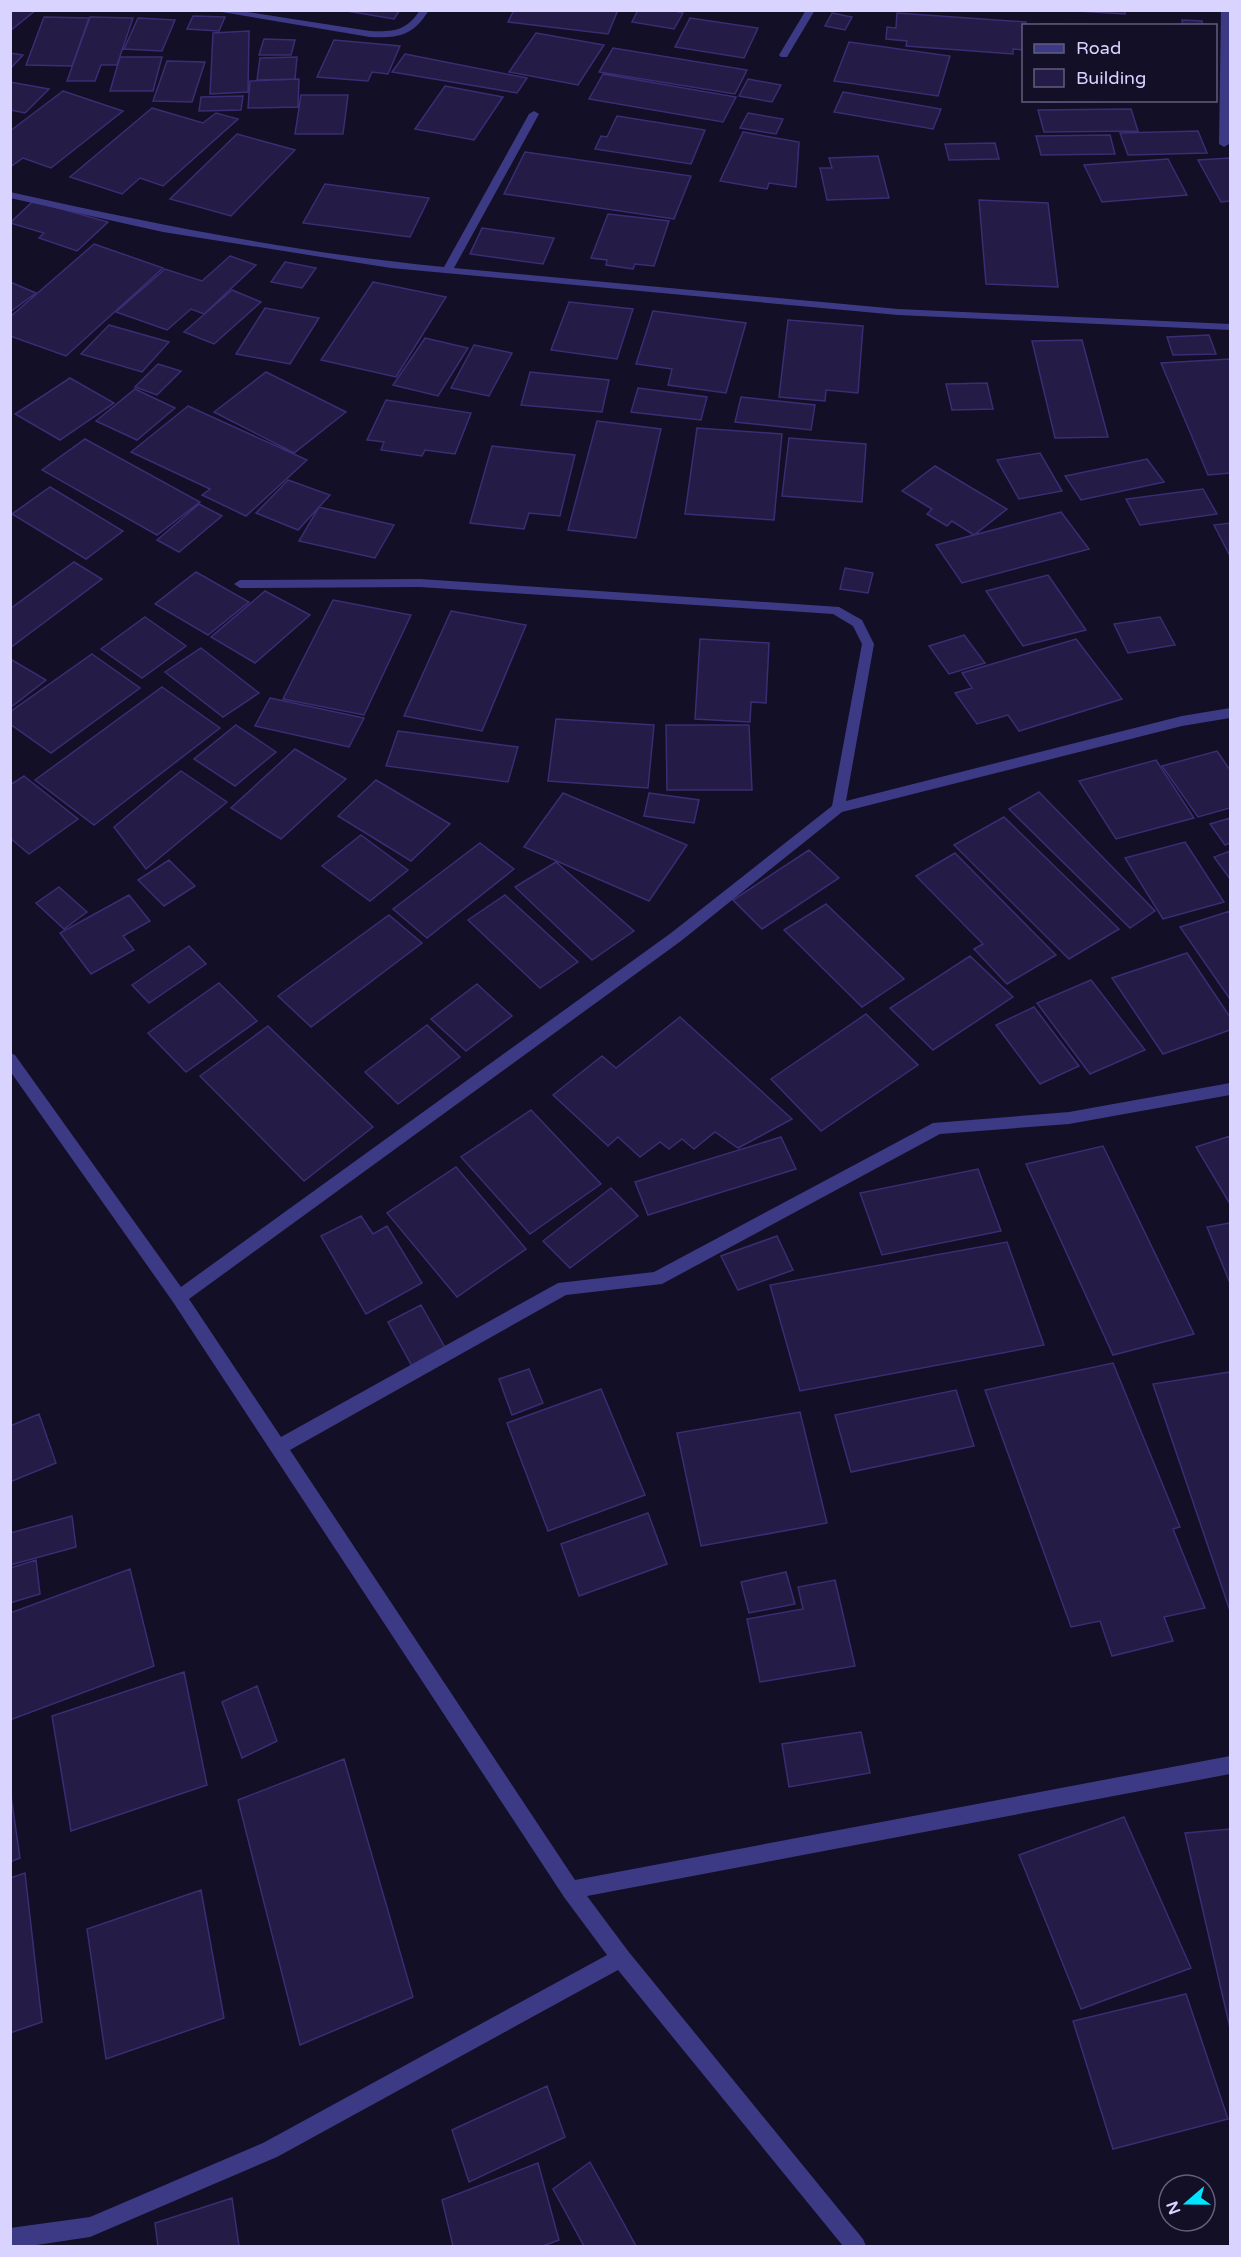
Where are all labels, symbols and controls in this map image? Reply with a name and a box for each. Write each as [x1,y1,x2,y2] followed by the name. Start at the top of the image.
[1022,24,1217,102] legend
[1076,37,1121,59] text: Road
[1076,67,1146,89] text: Building
[1157,2173,1217,2233] north arrow
[1162,2198,1185,2217] text: N

